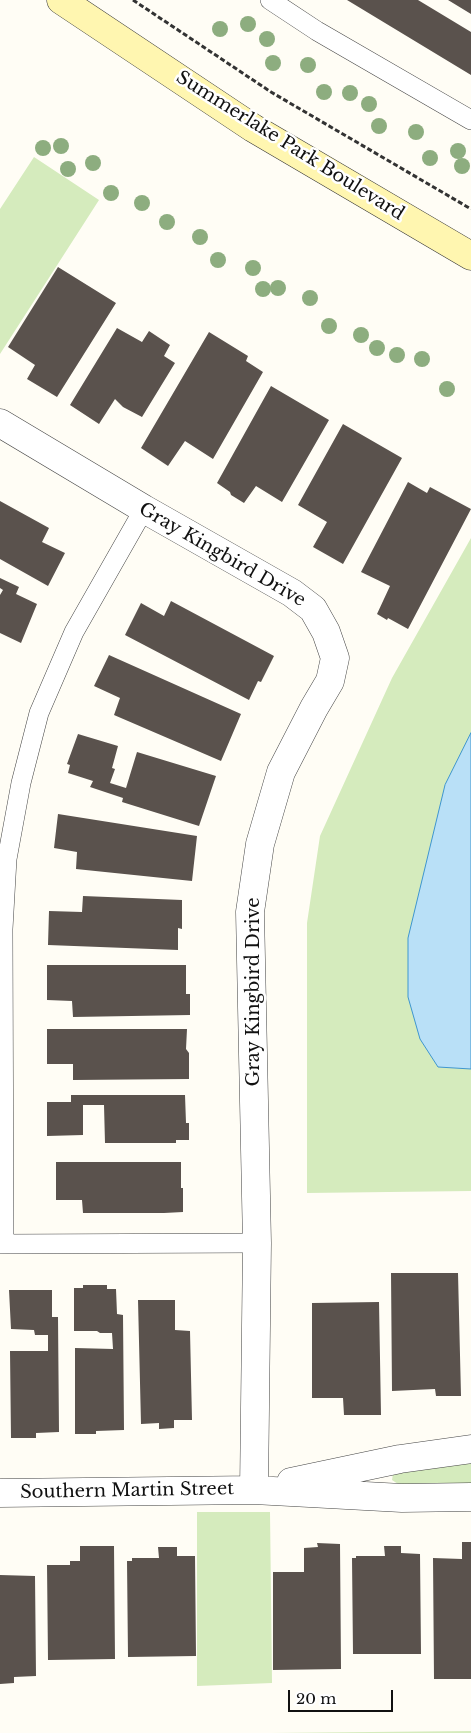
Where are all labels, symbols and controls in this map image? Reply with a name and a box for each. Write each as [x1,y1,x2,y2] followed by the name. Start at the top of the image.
[172,67,408,225] street label: Summerlake Park Boulevard
[135,498,309,612] street label: Gray Kingbird Drive
[243,898,265,1086] street label: Gray Kingbird Drive
[20,1478,234,1504] street label: Southern Martin Street
[291,1680,396,1712] scale bar
[296,1689,336,1708] text: 20 m

